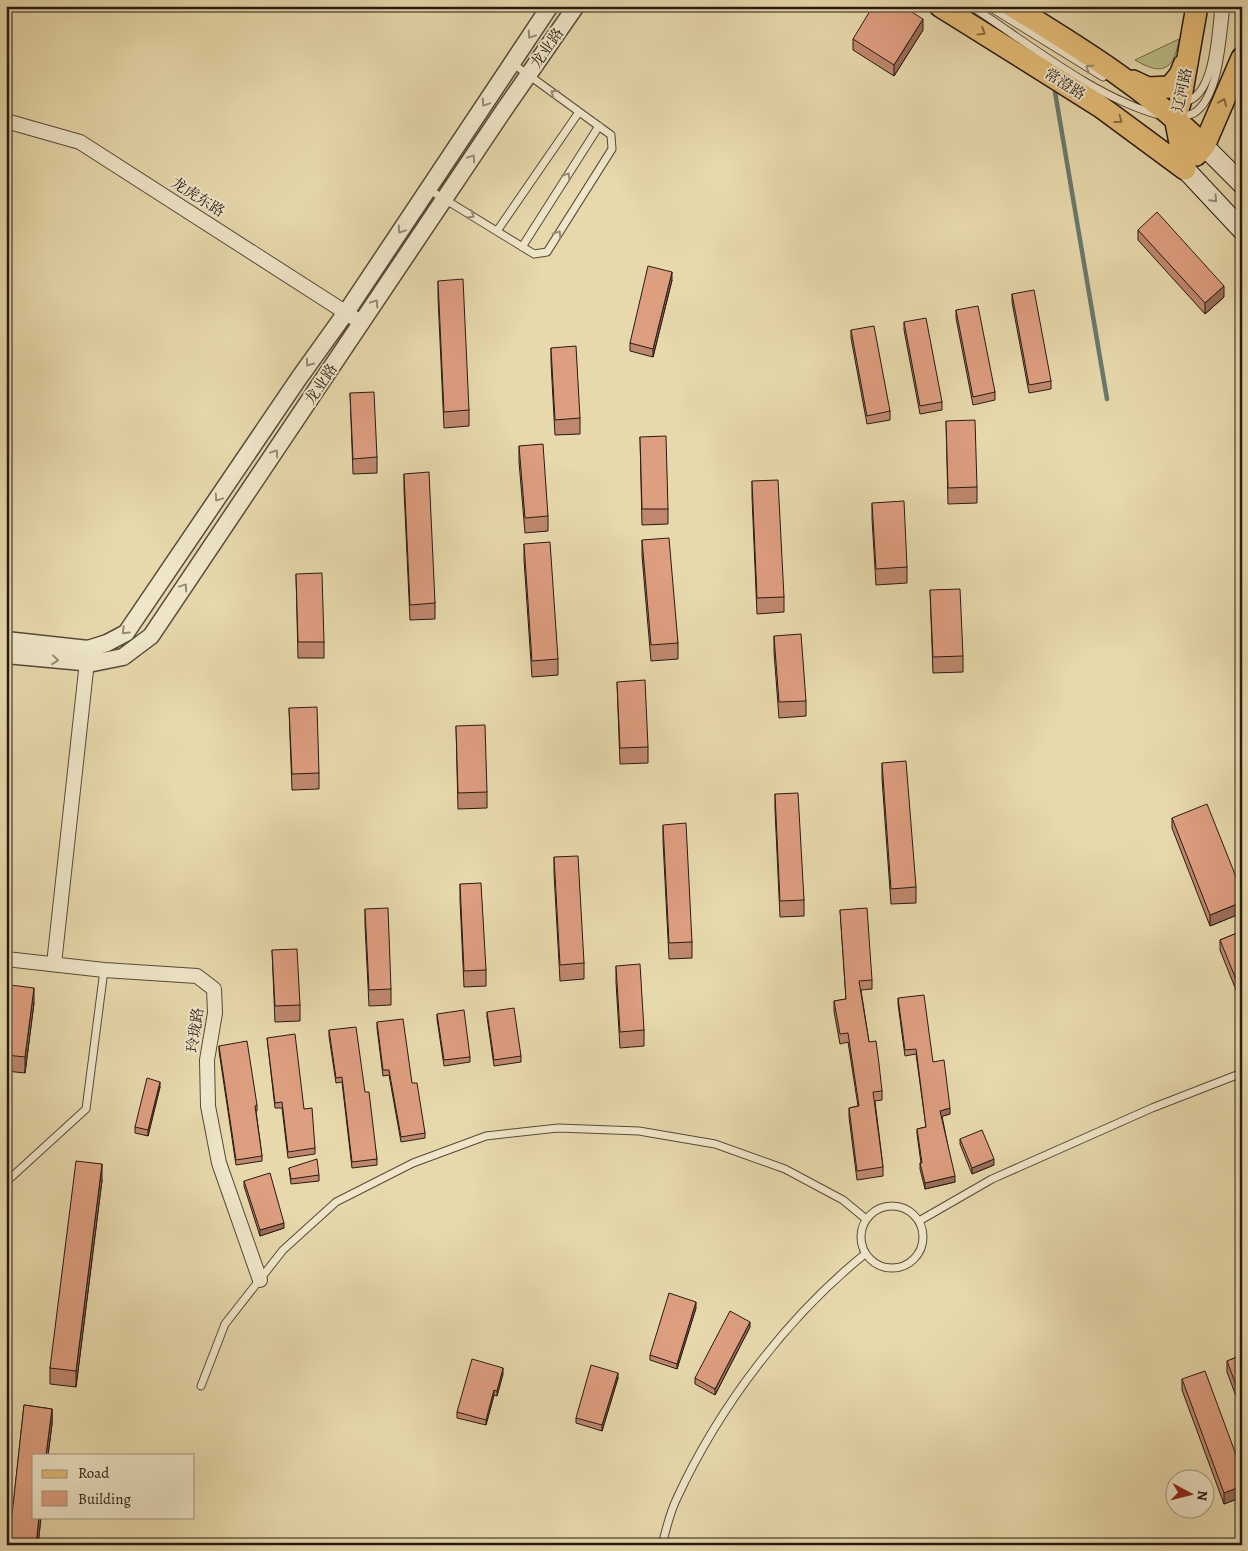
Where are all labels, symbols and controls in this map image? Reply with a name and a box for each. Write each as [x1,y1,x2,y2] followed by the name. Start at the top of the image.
[526,24,568,72] street label: 龙业路
[976,26,985,35] one-way arrow
[528,29,537,38] one-way arrow
[1041,64,1089,104] street label: 常澄路
[1086,65,1095,75] one-way arrow
[1168,66,1196,114] street label: 辽河路
[550,90,560,99] one-way arrow
[482,98,491,107] one-way arrow
[1216,98,1227,107] one-way arrow
[1113,114,1123,123] one-way arrow
[465,155,475,164] one-way arrow
[167,173,229,221] street label: 龙虎东路
[561,173,571,182] one-way arrow
[1208,193,1217,202] one-way arrow
[465,209,474,219] one-way arrow
[398,224,408,233] one-way arrow
[552,230,562,239] one-way arrow
[369,300,378,309] one-way arrow
[306,357,315,367] one-way arrow
[300,360,342,408] street label: 龙业路
[269,449,278,458] one-way arrow
[215,492,224,501] one-way arrow
[178,584,187,593] one-way arrow
[122,625,131,634] one-way arrow
[51,654,59,665] one-way arrow
[182,1006,208,1054] street label: 玲珑路
[32,1454,195,1518] legend
[78,1463,110,1483] text: Road
[1166,1468,1216,1518] north arrow
[78,1489,131,1509] text: Building
[1192,1489,1212,1502] text: N

